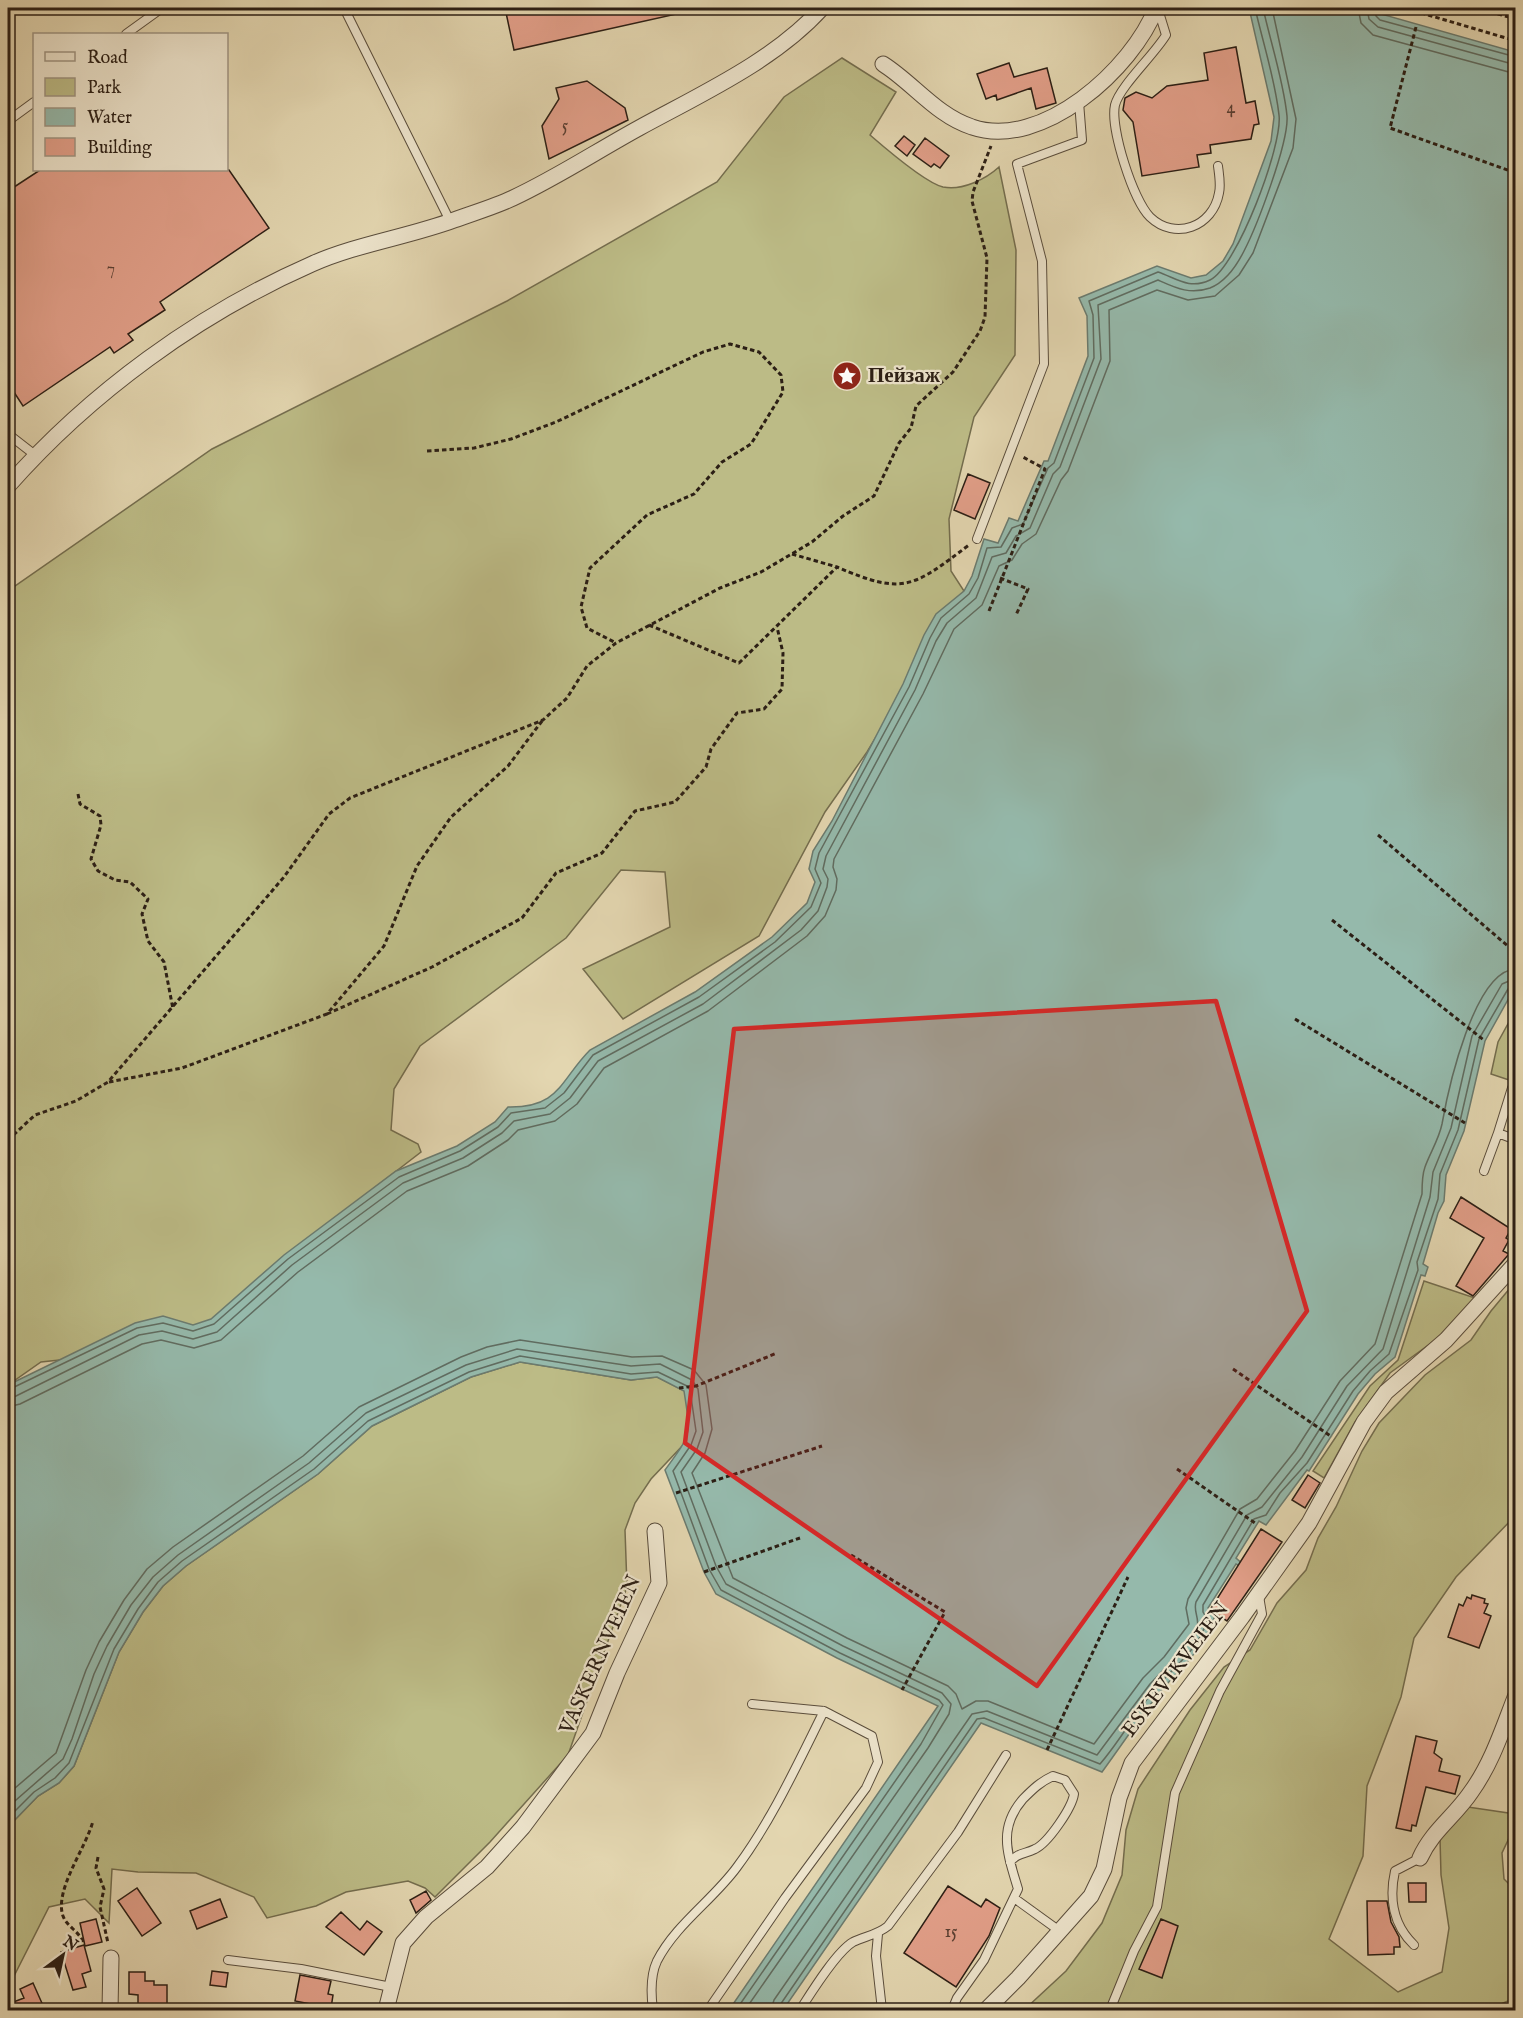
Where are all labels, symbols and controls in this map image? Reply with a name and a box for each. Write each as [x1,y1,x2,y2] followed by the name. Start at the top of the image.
[33,33,228,171] legend
[87,47,128,70] text: Road
[87,77,122,100] text: Park
[1227,97,1236,120] house number: 4
[87,107,132,130] text: Water
[562,115,569,138] house number: 5
[87,137,152,160] text: Building
[107,258,115,281] house number: 7
[831,360,863,392] place icon: Пейзаж
[868,363,941,390] place label: Пейзаж
[553,1571,648,1740] street label: VASKERNVEIEN
[1116,1597,1236,1743] street label: ESKEVIKVEIEN
[944,1921,958,1944] house number: 15
[33,1925,93,1985] north arrow
[58,1931,81,1956] text: N

